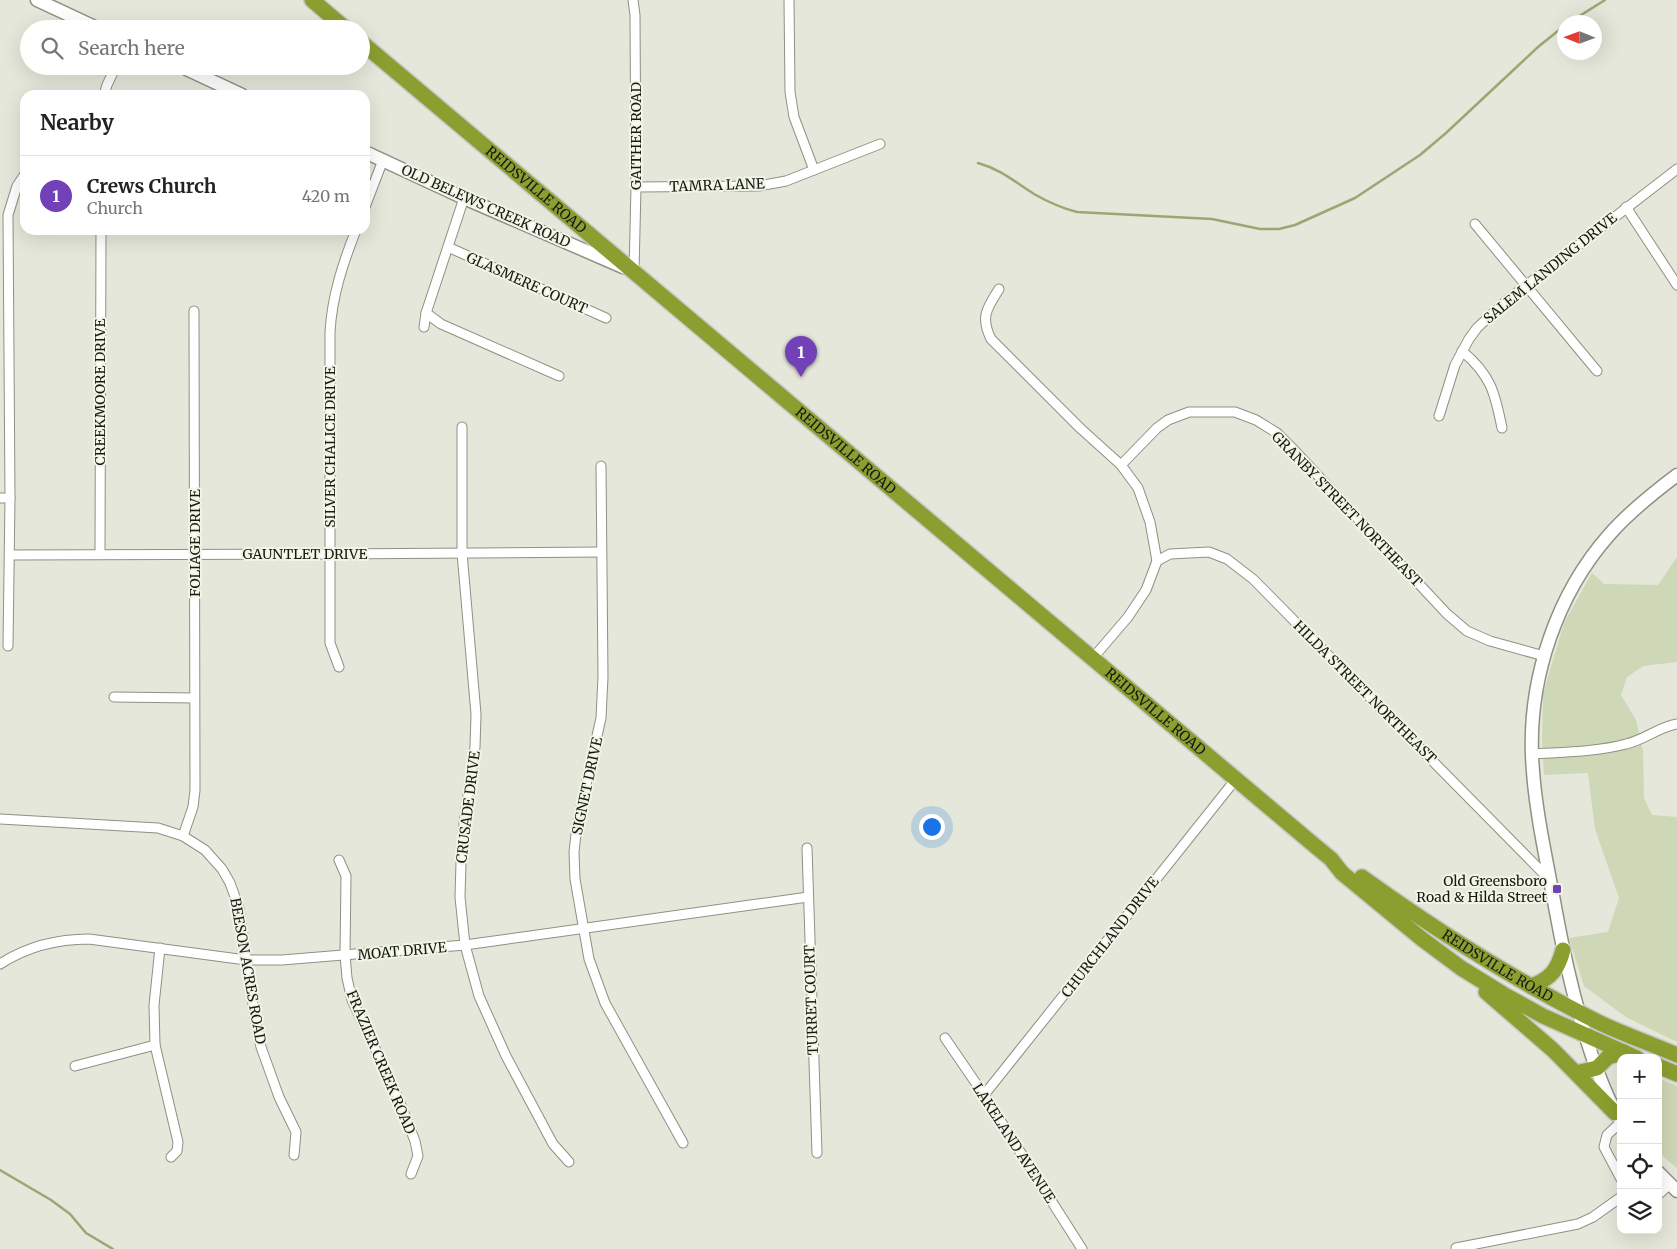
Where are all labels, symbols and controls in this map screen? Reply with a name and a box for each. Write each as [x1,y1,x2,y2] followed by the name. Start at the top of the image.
[1557,15,1602,60] north arrow
[20,20,370,75] search box
[38,34,66,62] icon: search
[78,36,185,60] text: Search here
[627,82,645,190] street label: GAITHER ROAD
[40,109,114,136] text: Nearby
[482,142,591,237] street label: REIDSVILLE ROAD
[399,161,574,252] street label: OLD BELEWS CREEK ROAD
[87,174,216,198] text: Crews Church
[669,174,765,196] street label: TAMRA LANE
[52,186,60,206] text: 1
[302,186,350,206] text: 420 m
[87,198,143,218] text: Church
[1480,209,1620,327] street label: SALEM LANDING DRIVE
[464,248,591,318] street label: GLASMERE COURT
[91,318,109,465] street label: CREEKMOORE DRIVE
[785,336,817,377] pin: 1
[321,366,339,528] street label: SILVER CHALICE DRIVE
[792,403,900,498] street label: REIDSVILLE ROAD
[1268,427,1426,591] street label: GRANBY STREET NORTHEAST
[186,489,204,597] street label: FOLIAGE DRIVE
[243,545,368,563] street label: GAUNTLET DRIVE
[1290,617,1440,767] street label: HILDA STREET NORTHEAST
[1101,664,1210,759] street label: REIDSVILLE ROAD
[568,735,606,837] street label: SIGNET DRIVE
[452,750,484,864] street label: CRUSADE DRIVE
[919,814,945,840] your location
[1416,872,1548,906] place label: Old Greensboro Road & Hilda Street
[1057,873,1163,1001] street label: CHURCHLAND DRIVE
[1551,883,1563,895] marker: Old Greensboro Road & Hilda Street
[226,896,270,1046] street label: BEESON ACRES ROAD
[1439,925,1557,1006] street label: REIDSVILLE ROAD
[357,938,447,964] street label: MOAT DRIVE
[800,944,822,1055] street label: TURRET COURT
[342,987,420,1137] street label: FRAZIER CREEK ROAD
[1617,1054,1662,1234] map controls
[1617,1054,1662,1099] button: +
[969,1080,1059,1206] street label: LAKELAND AVENUE
[1617,1099,1662,1144] button: −
[1617,1144,1662,1189] button: locate
[1617,1189,1662,1234] button: layers

